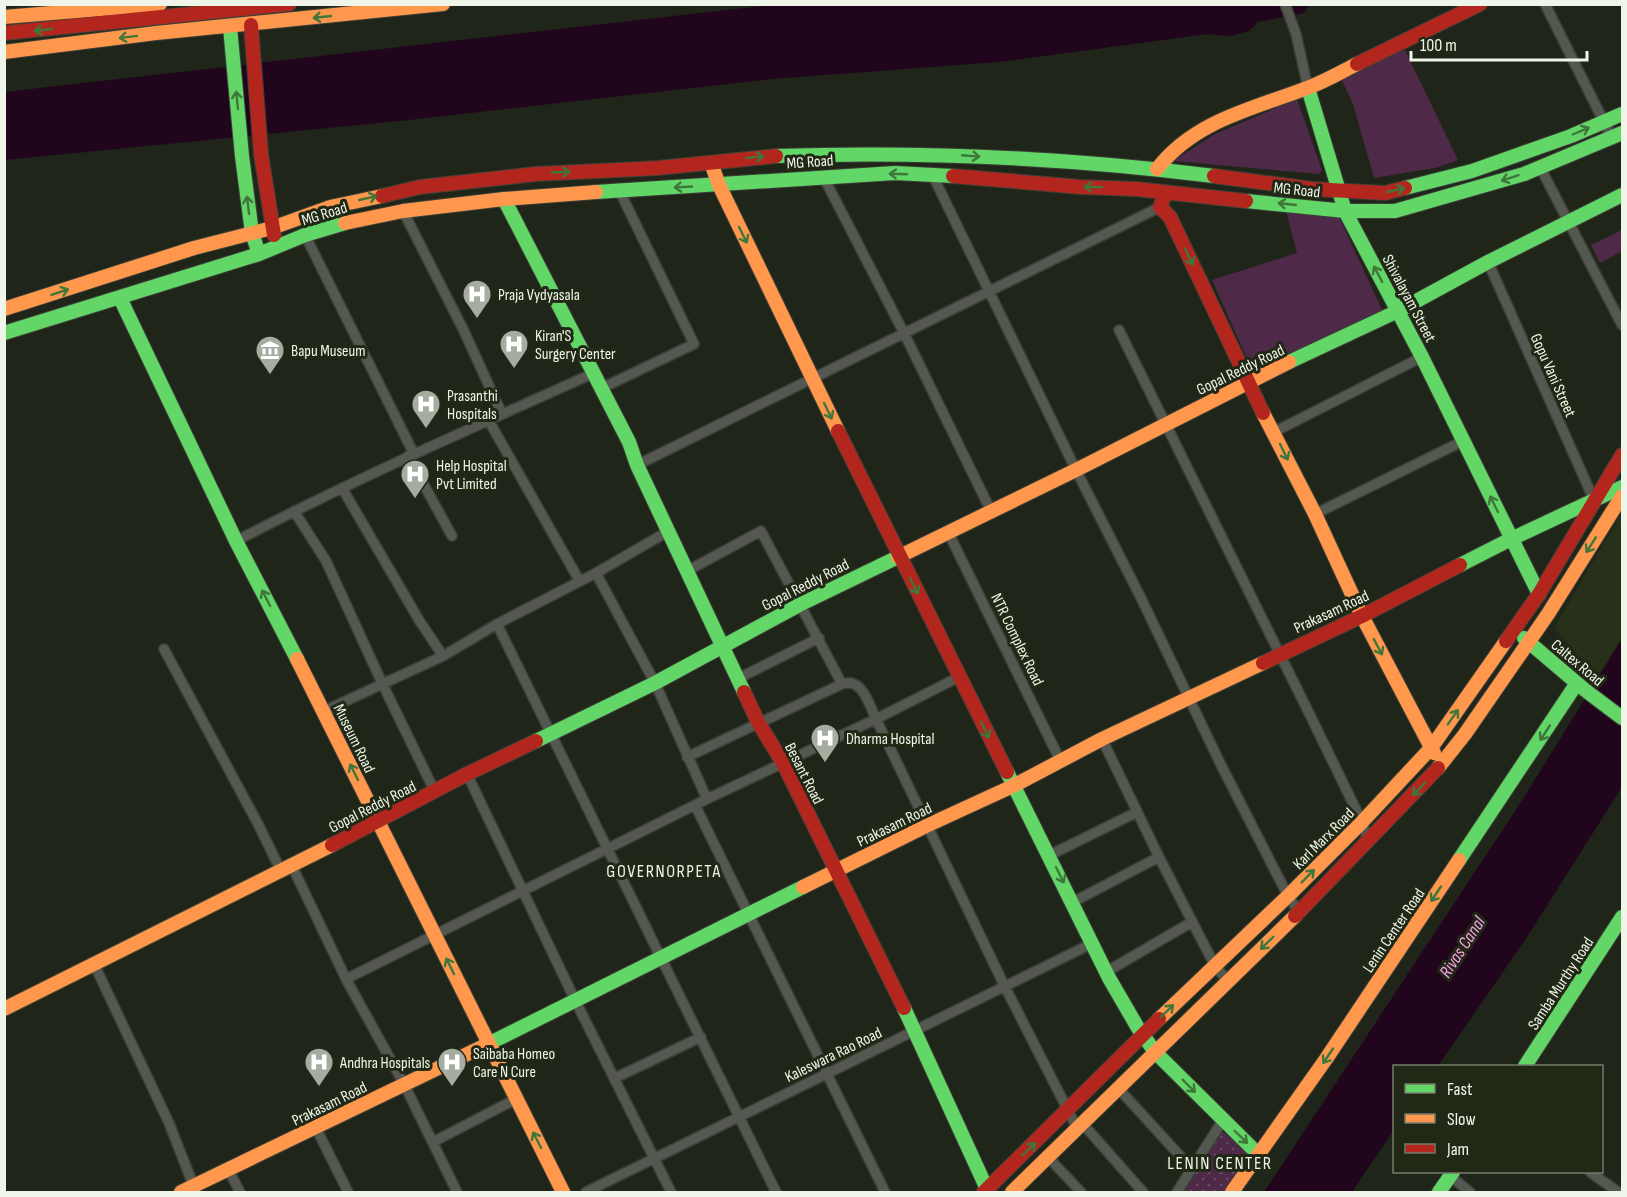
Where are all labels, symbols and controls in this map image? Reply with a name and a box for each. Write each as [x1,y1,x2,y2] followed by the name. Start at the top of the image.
[313,12,333,23] one-way arrow
[1411,24,1586,62] scale bar
[33,25,53,36] one-way arrow
[119,31,139,42] one-way arrow
[1420,35,1457,56] text: 100 m
[231,90,242,110] one-way arrow
[1572,125,1590,137] one-way arrow
[786,151,834,174] street label: MG Road
[961,151,980,162] one-way arrow
[745,152,765,163] one-way arrow
[550,167,570,178] one-way arrow
[889,168,909,179] one-way arrow
[1501,174,1520,185] one-way arrow
[1273,179,1321,202] street label: MG Road
[673,181,693,192] one-way arrow
[1083,182,1103,193] one-way arrow
[1386,184,1405,196] one-way arrow
[358,192,377,204] one-way arrow
[243,196,254,216] one-way arrow
[1277,198,1297,209] one-way arrow
[299,199,350,230] street label: MG Road
[738,226,750,244] one-way arrow
[1184,248,1195,266] one-way arrow
[1378,252,1440,346] street label: Shivalayam Street
[1372,265,1383,283] one-way arrow
[461,278,493,320] hospital icon: Praja Vydyasala
[50,285,69,296] one-way arrow
[498,286,580,305] place label: Praja Vydyasala
[535,327,616,364] place label: Kiran'S Surgery Center
[498,328,530,370] hospital icon: Kiran'S Surgery Center
[1526,331,1580,420] street label: Gopu Vani Street
[254,334,286,376] museum icon: Bapu Museum
[1194,341,1288,400] street label: Gopal Reddy Road
[291,342,366,361] place label: Bapu Museum
[447,387,498,424] place label: Prasanthi Hospitals
[410,388,442,430] hospital icon: Prasanthi Hospitals
[823,401,835,419] one-way arrow
[1279,443,1291,461] one-way arrow
[436,457,507,494] place label: Help Hospital Pvt Limited
[399,458,431,500] hospital icon: Help Hospital Pvt Limited
[1488,496,1500,514] one-way arrow
[1585,536,1597,553] one-way arrow
[759,555,852,615] street label: Gopal Reddy Road
[908,576,920,594] one-way arrow
[1291,587,1372,638] street label: Prakasam Road
[259,590,271,608] one-way arrow
[986,590,1047,689] street label: NTR Complex Road
[1547,636,1607,691] street label: Caltex Road
[1373,637,1384,655] one-way arrow
[329,701,379,776] street label: Museum Road
[1447,709,1459,725] one-way arrow
[980,720,992,738] one-way arrow
[809,722,841,764] hospital icon: Dharma Hospital
[1539,724,1551,740] one-way arrow
[846,730,935,749] place label: Dharma Hospital
[780,740,827,808] street label: Besant Road
[347,764,359,782] one-way arrow
[326,777,419,837] street label: Gopal Reddy Road
[1411,782,1426,797] one-way arrow
[854,799,935,852] street label: Prakasam Road
[1289,804,1359,874] street label: Karl Marx Road
[606,861,722,882] district label: GOVERNORPETA
[1054,865,1066,883] one-way arrow
[1300,869,1315,884] one-way arrow
[1359,885,1429,977] street label: Lenin Center Road
[1430,886,1443,903] one-way arrow
[1435,912,1490,982] water label: Rivas Canal
[1524,934,1598,1034] street label: Samba Murthy Road
[1260,936,1275,951] one-way arrow
[443,957,455,975] one-way arrow
[1160,1004,1175,1018] one-way arrow
[782,1024,885,1087] street label: Kaleswara Rao Road
[473,1045,555,1082] place label: Saibaba Homeo Care N Cure
[303,1046,335,1088] hospital icon: Andhra Hospitals
[436,1046,468,1088] hospital icon: Saibaba Homeo Care N Cure
[1322,1048,1334,1064] one-way arrow
[339,1054,431,1073] place label: Andhra Hospitals
[1393,1065,1603,1173] legend
[289,1078,370,1131] street label: Prakasam Road
[1181,1078,1196,1093] one-way arrow
[1447,1079,1473,1100] text: Fast
[1447,1109,1476,1130] text: Slow
[1234,1130,1249,1145] one-way arrow
[530,1132,542,1150] one-way arrow
[1446,1139,1469,1160] text: Jam
[1021,1141,1036,1156] one-way arrow
[1167,1153,1273,1174] district label: LENIN CENTER

